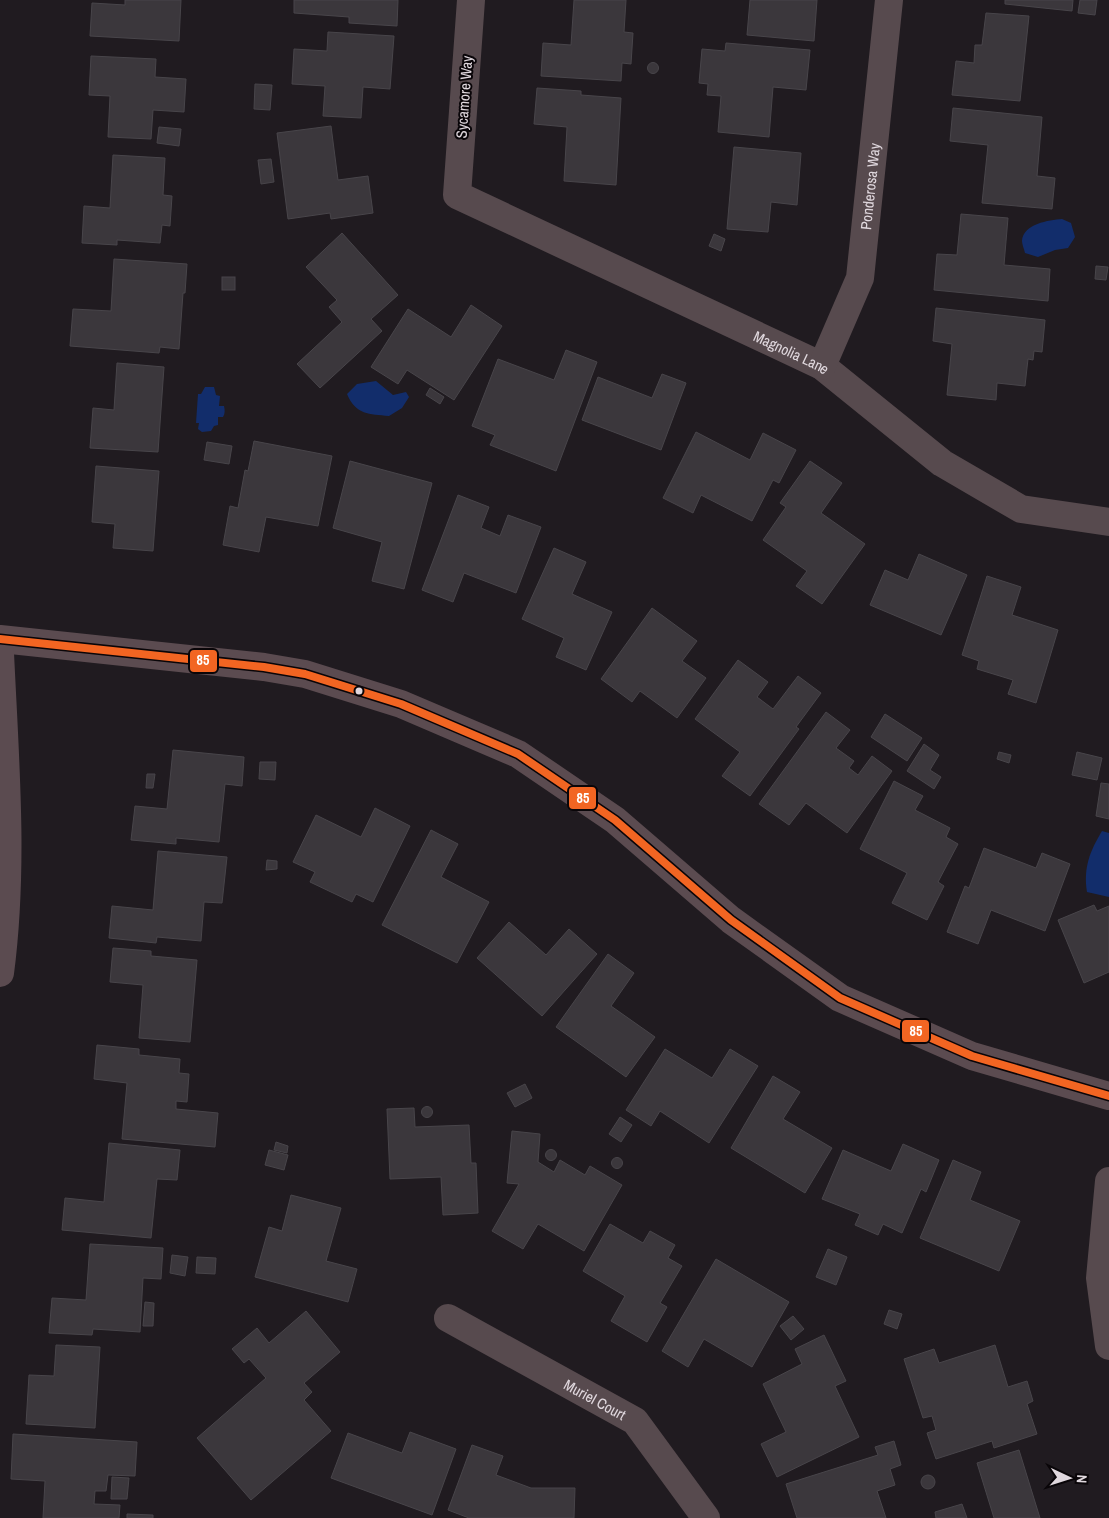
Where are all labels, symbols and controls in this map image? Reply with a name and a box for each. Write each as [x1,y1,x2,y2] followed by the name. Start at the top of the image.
[451,54,477,139] street label: Sycamore Way
[855,141,885,231] street label: Ponderosa Way
[750,325,834,379] street label: Magnolia Lane
[189,649,218,673] line badge: 85
[197,651,210,669] text: 85
[354,686,364,696] unlabelled marker
[568,786,597,810] line badge: 85
[577,789,590,807] text: 85
[901,1019,930,1043] line badge: 85
[910,1022,923,1040] text: 85
[560,1374,630,1425] street label: Muriel Court
[1044,1453,1094,1503] north arrow
[1073,1474,1091,1484] text: N

